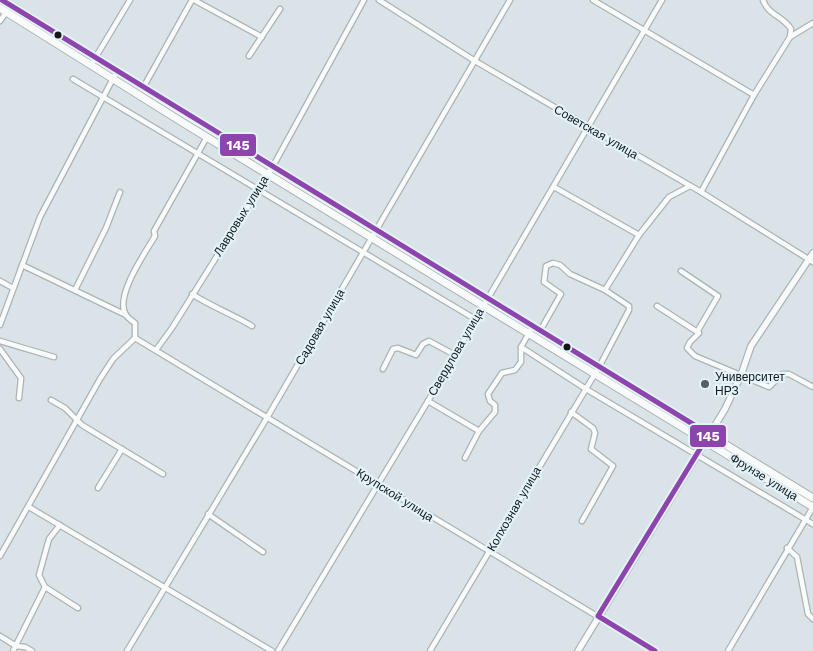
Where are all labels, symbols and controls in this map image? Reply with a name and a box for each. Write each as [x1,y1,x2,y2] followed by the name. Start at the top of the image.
[53,30,63,40] unlabelled marker
[551,102,641,162] street label: Советская улица
[219,133,257,157] line badge: 145
[226,137,250,153] text: 145
[211,173,272,259] street label: Лавровых улица
[293,286,348,368] street label: Садовая улица
[425,305,487,398] street label: Свердлова улица
[562,342,572,352] unlabelled marker
[715,370,785,398] place label: Университет НРЗ
[699,378,711,390] marker: Университет НРЗ
[689,424,727,448] line badge: 145
[696,428,720,444] text: 145
[727,451,801,504] street label: Фрунзе улица
[484,464,544,554] street label: Колхозная улица
[354,466,436,524] street label: Крупской улица

